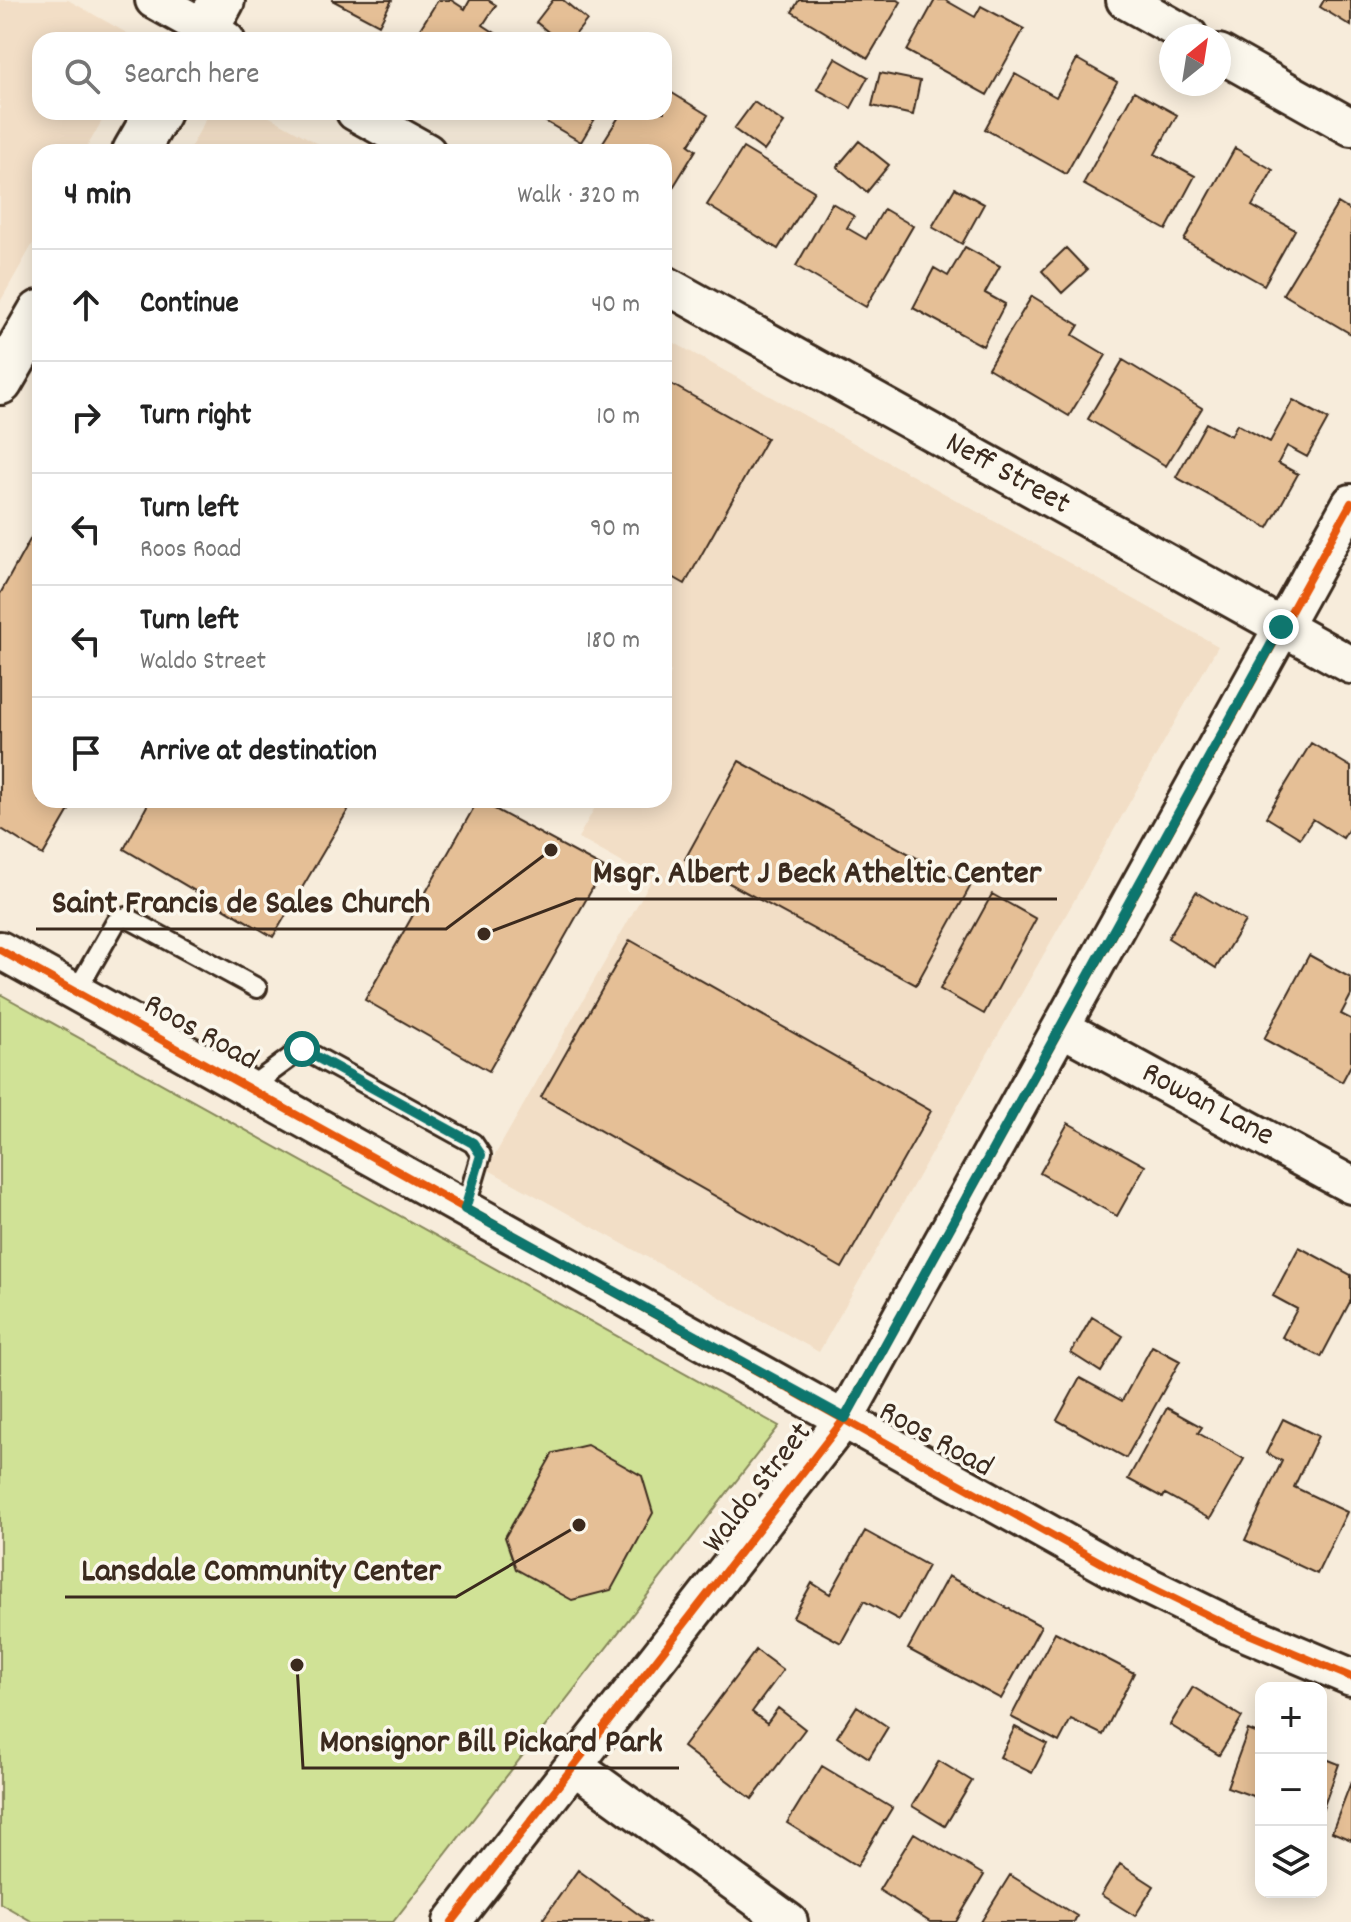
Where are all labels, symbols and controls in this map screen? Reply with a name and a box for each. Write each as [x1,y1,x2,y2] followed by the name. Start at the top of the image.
[1159,24,1231,96] north arrow
[32,32,672,120] search box
[60,54,104,98] icon: search
[124,55,260,98] text: Search here
[64,172,131,221] text: 4 min
[517,178,640,215] text: Walk · 320 m
[64,283,108,327] icon: ahead
[140,284,239,327] text: Continue
[591,287,640,324] text: 40 m
[64,395,108,439] icon: right
[140,396,251,439] text: Turn right
[596,399,640,436] text: 10 m
[936,422,1078,528] street label: Neff Street
[140,489,239,532] text: Turn left
[64,507,108,551] icon: left
[590,511,640,548] text: 90 m
[140,532,241,569] text: Roos Road
[140,601,239,644] text: Turn left
[1263,609,1299,645] route end
[64,619,108,663] icon: left
[586,623,640,660] text: 180 m
[140,644,266,681] text: Waldo Street
[64,731,108,775] icon: arrive
[140,732,377,775] text: Arrive at destination
[576,841,1057,899] callout: Msgr. Albert J Beck Atheltic Center
[593,851,1042,900] text: Msgr. Albert J Beck Atheltic Center
[36,871,446,929] callout: Saint Francis de Sales Church
[52,881,430,930] text: Saint Francis de Sales Church
[134,984,266,1084] street label: Roos Road
[284,1031,320,1067] route start
[1132,1052,1282,1160] street label: Rowan Lane
[869,1391,1001,1491] street label: Roos Road
[693,1413,825,1564] street label: Waldo Street
[65,1539,456,1597] callout: Lansdale Community Center
[81,1549,441,1598] text: Lansdale Community Center
[1255,1682,1327,1898] map controls
[1255,1682,1327,1754] button: +
[303,1710,679,1768] callout: Monsignor Bill Pickard Park
[319,1720,663,1769] text: Monsignor Bill Pickard Park
[1255,1754,1327,1826] button: −
[1255,1826,1327,1898] button: layers

